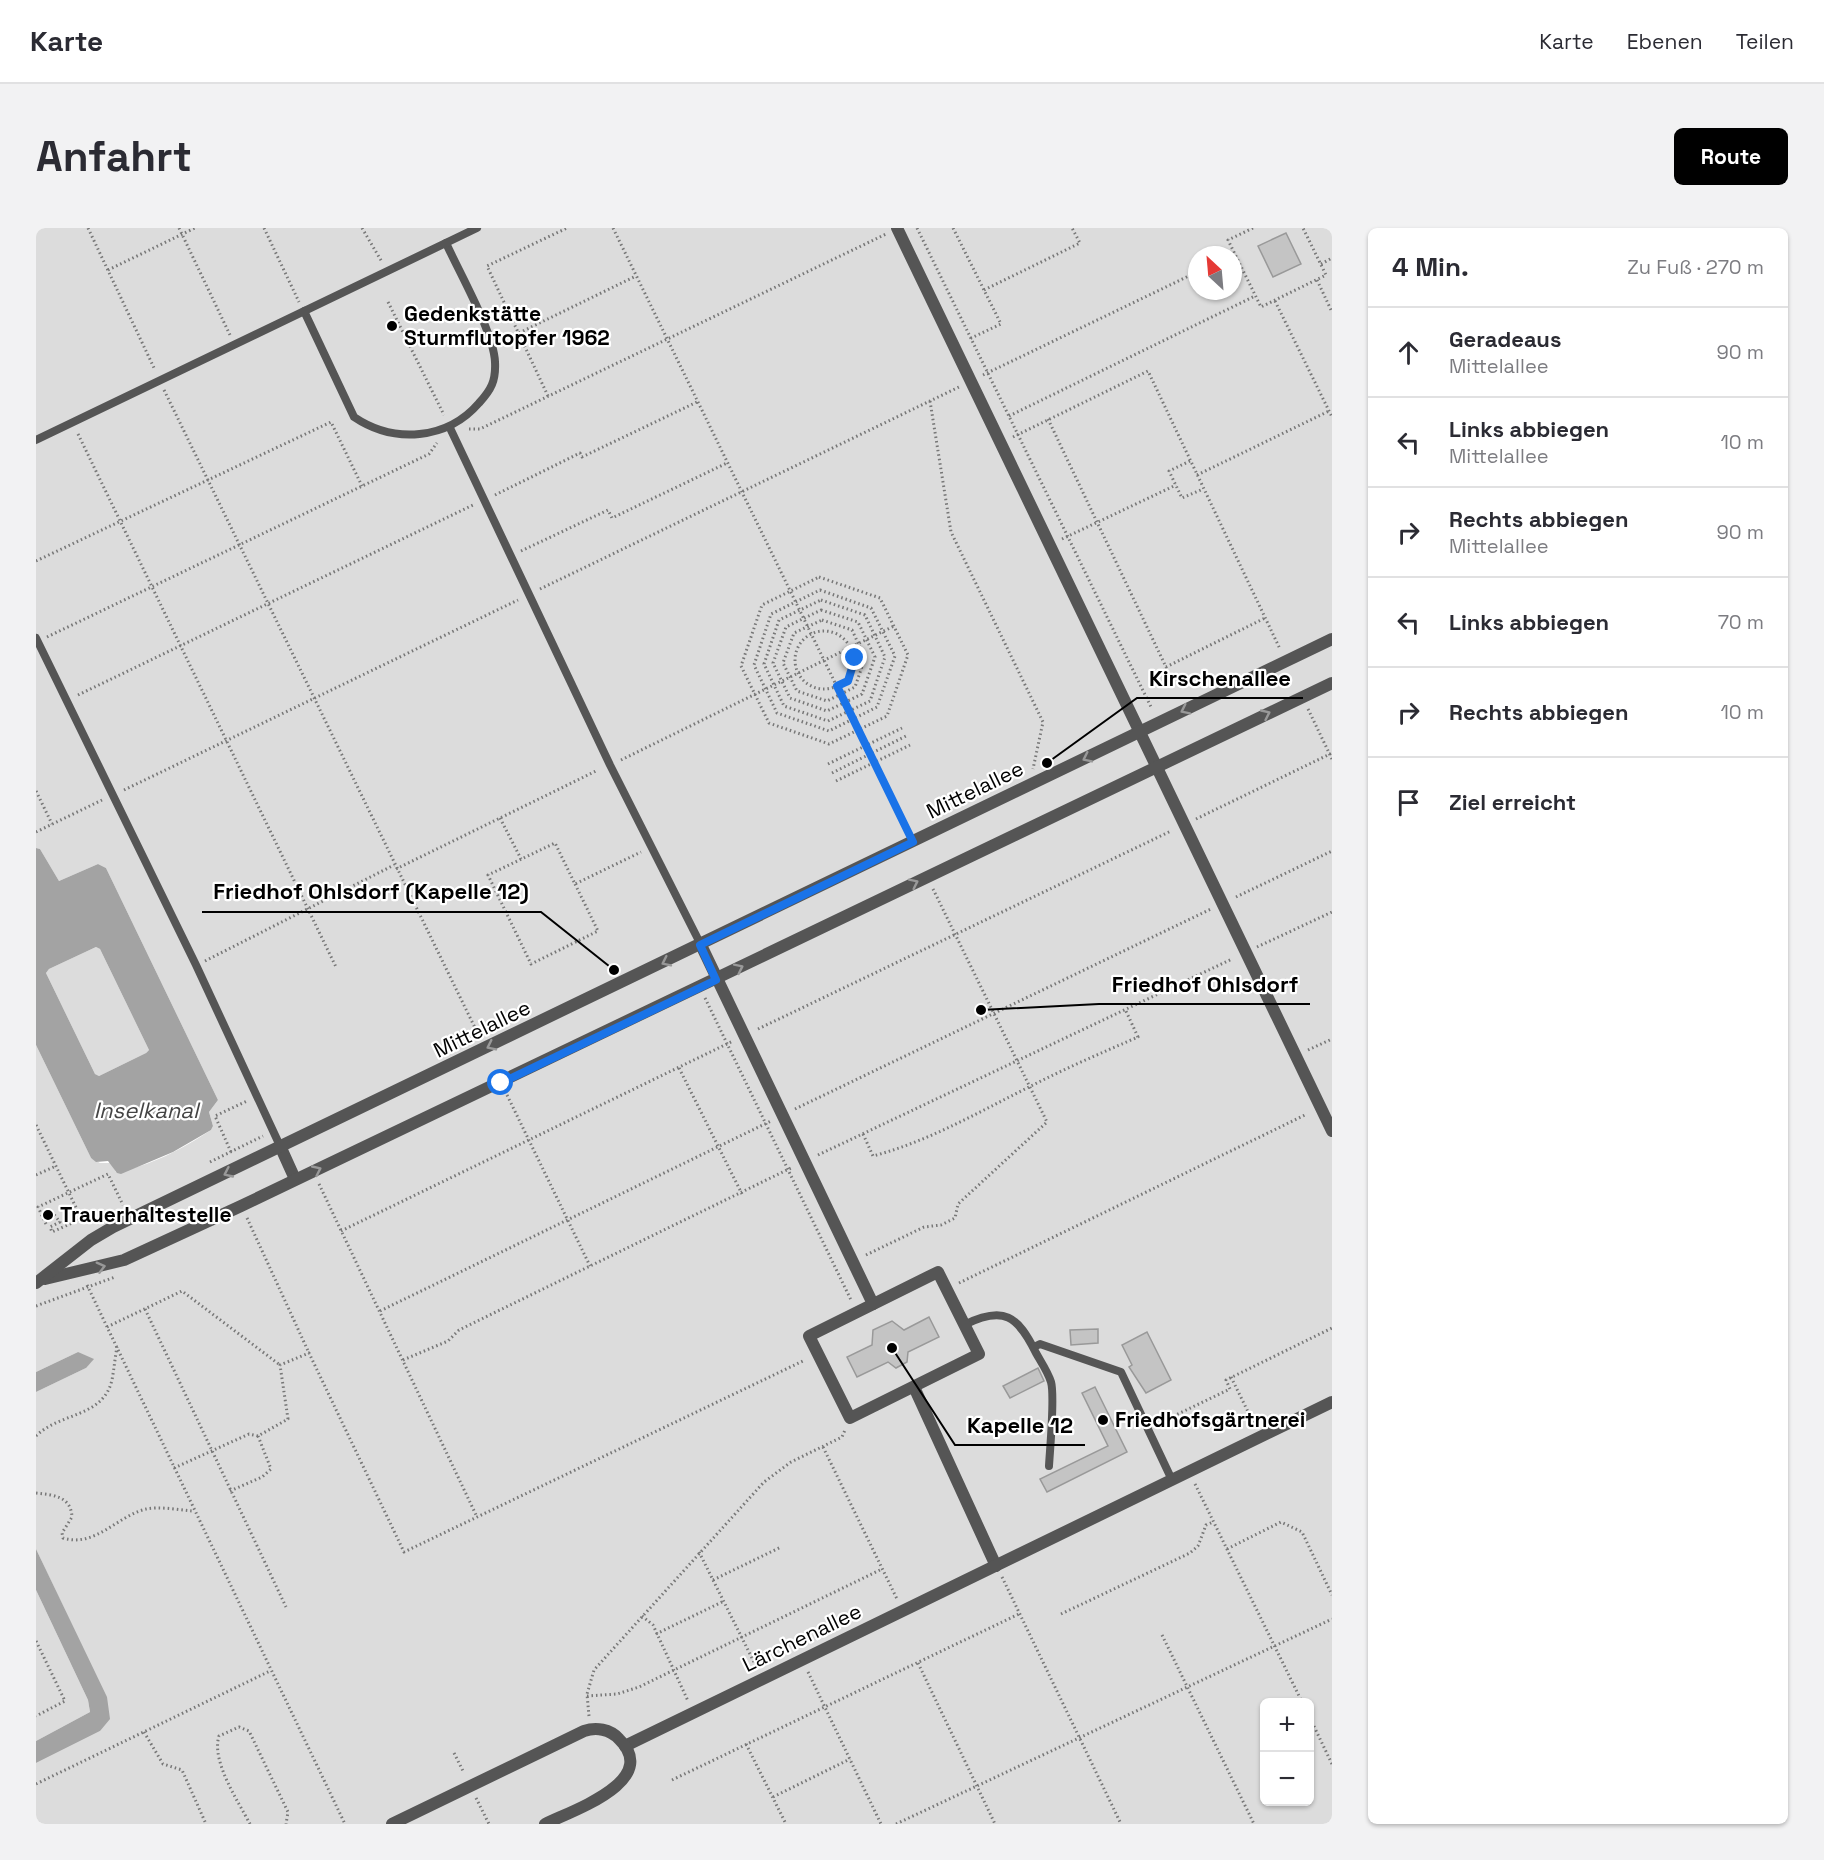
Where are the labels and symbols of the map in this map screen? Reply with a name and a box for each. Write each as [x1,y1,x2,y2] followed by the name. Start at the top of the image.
[1188,246,1242,300] north arrow
[404,300,610,351] place label: Gedenkstätte Sturmflutopfer 1962
[385,319,399,333] marker: Gedenkstätte Sturmflutopfer 1962
[841,644,867,670] route end
[1137,658,1303,698] callout: Kirschenallee
[1149,664,1291,692] text: Kirschenallee
[1180,703,1191,715] one-way arrow
[1260,710,1271,722] one-way arrow
[1083,750,1094,762] one-way arrow
[922,755,1028,825] street label: Mittelallee
[202,872,541,912] callout: Friedhof Ohlsdorf (Kapelle 12)
[213,877,529,905] text: Friedhof Ohlsdorf (Kapelle 12)
[908,878,919,890] one-way arrow
[662,954,673,966] one-way arrow
[733,964,744,976] one-way arrow
[1099,964,1310,1004] callout: Friedhof Ohlsdorf
[1112,970,1298,998] text: Friedhof Ohlsdorf
[429,994,535,1064] street label: Mittelallee
[486,1039,497,1051] one-way arrow
[487,1069,513,1095] route start
[94,1096,201,1124] water label: Inselkanal
[310,1165,321,1177] one-way arrow
[223,1166,234,1178] one-way arrow
[60,1201,232,1228] place label: Trauerhaltestelle
[41,1208,55,1222] marker: Trauerhaltestelle
[96,1261,106,1274] one-way arrow
[955,1405,1085,1445] callout: Kapelle 12
[1115,1406,1305,1433] place label: Friedhofsgärtnerei
[967,1411,1073,1439] text: Kapelle 12
[1096,1413,1110,1427] marker: Friedhofsgärtnerei
[738,1597,866,1678] street label: Lärchenallee

